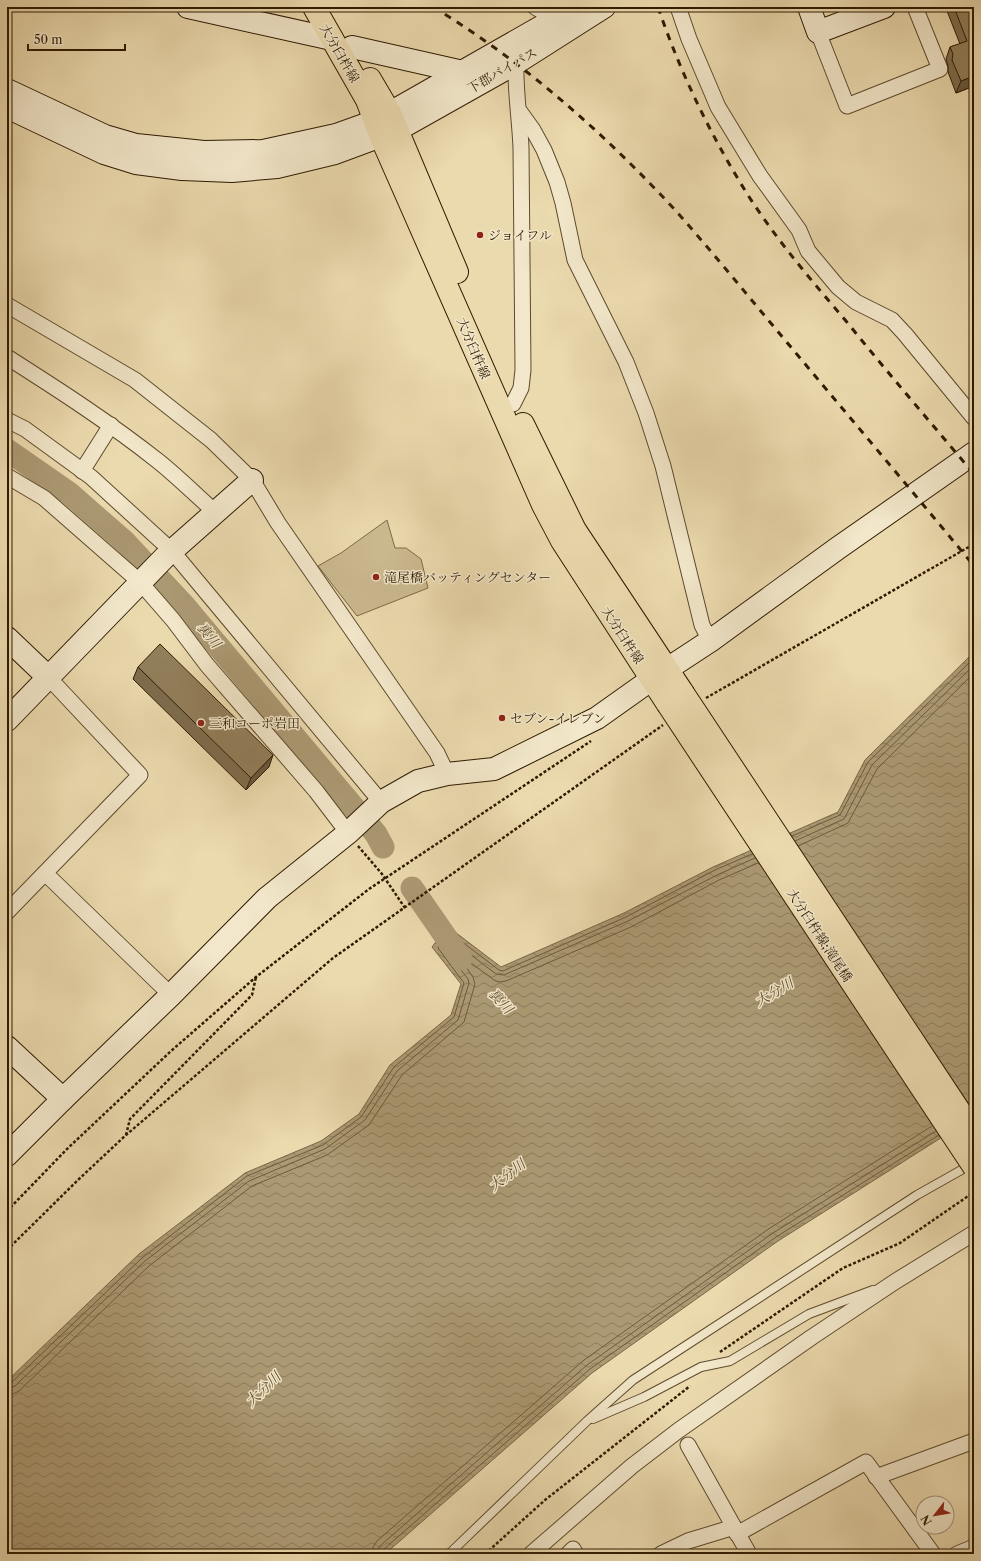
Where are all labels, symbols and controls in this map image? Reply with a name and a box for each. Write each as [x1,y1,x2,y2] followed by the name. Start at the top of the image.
[317,21,363,85] street label: 大分臼杵線
[28,26,125,52] scale bar
[34,32,63,47] text: 50 m
[464,44,540,96] street label: 下郡バイパス
[488,227,552,243] place label: ジョイフル
[475,230,485,240] marker: ジョイフル
[454,315,494,381] street label: 大分臼杵線
[384,569,551,585] place label: 滝尾橋バッティングセンター
[371,572,381,582] marker: 滝尾橋バッティングセンター
[599,603,647,667] street label: 大分臼杵線
[193,618,226,653] water label: 裏川
[510,710,606,726] place label: セブン-イレブン
[497,713,507,723] marker: セブン-イレブン
[209,715,300,731] place label: 三和コーポ岩田
[196,718,206,728] marker: 三和コーポ岩田
[784,885,856,985] street label: 大分臼杵線;滝尾橋
[751,972,798,1011] water label: 大分川
[485,985,518,1019] water label: 裏川
[485,1154,531,1195] water label: 大分川
[242,1367,286,1410] water label: 大分川
[915,1495,955,1535] north arrow
[918,1512,935,1528] text: N

